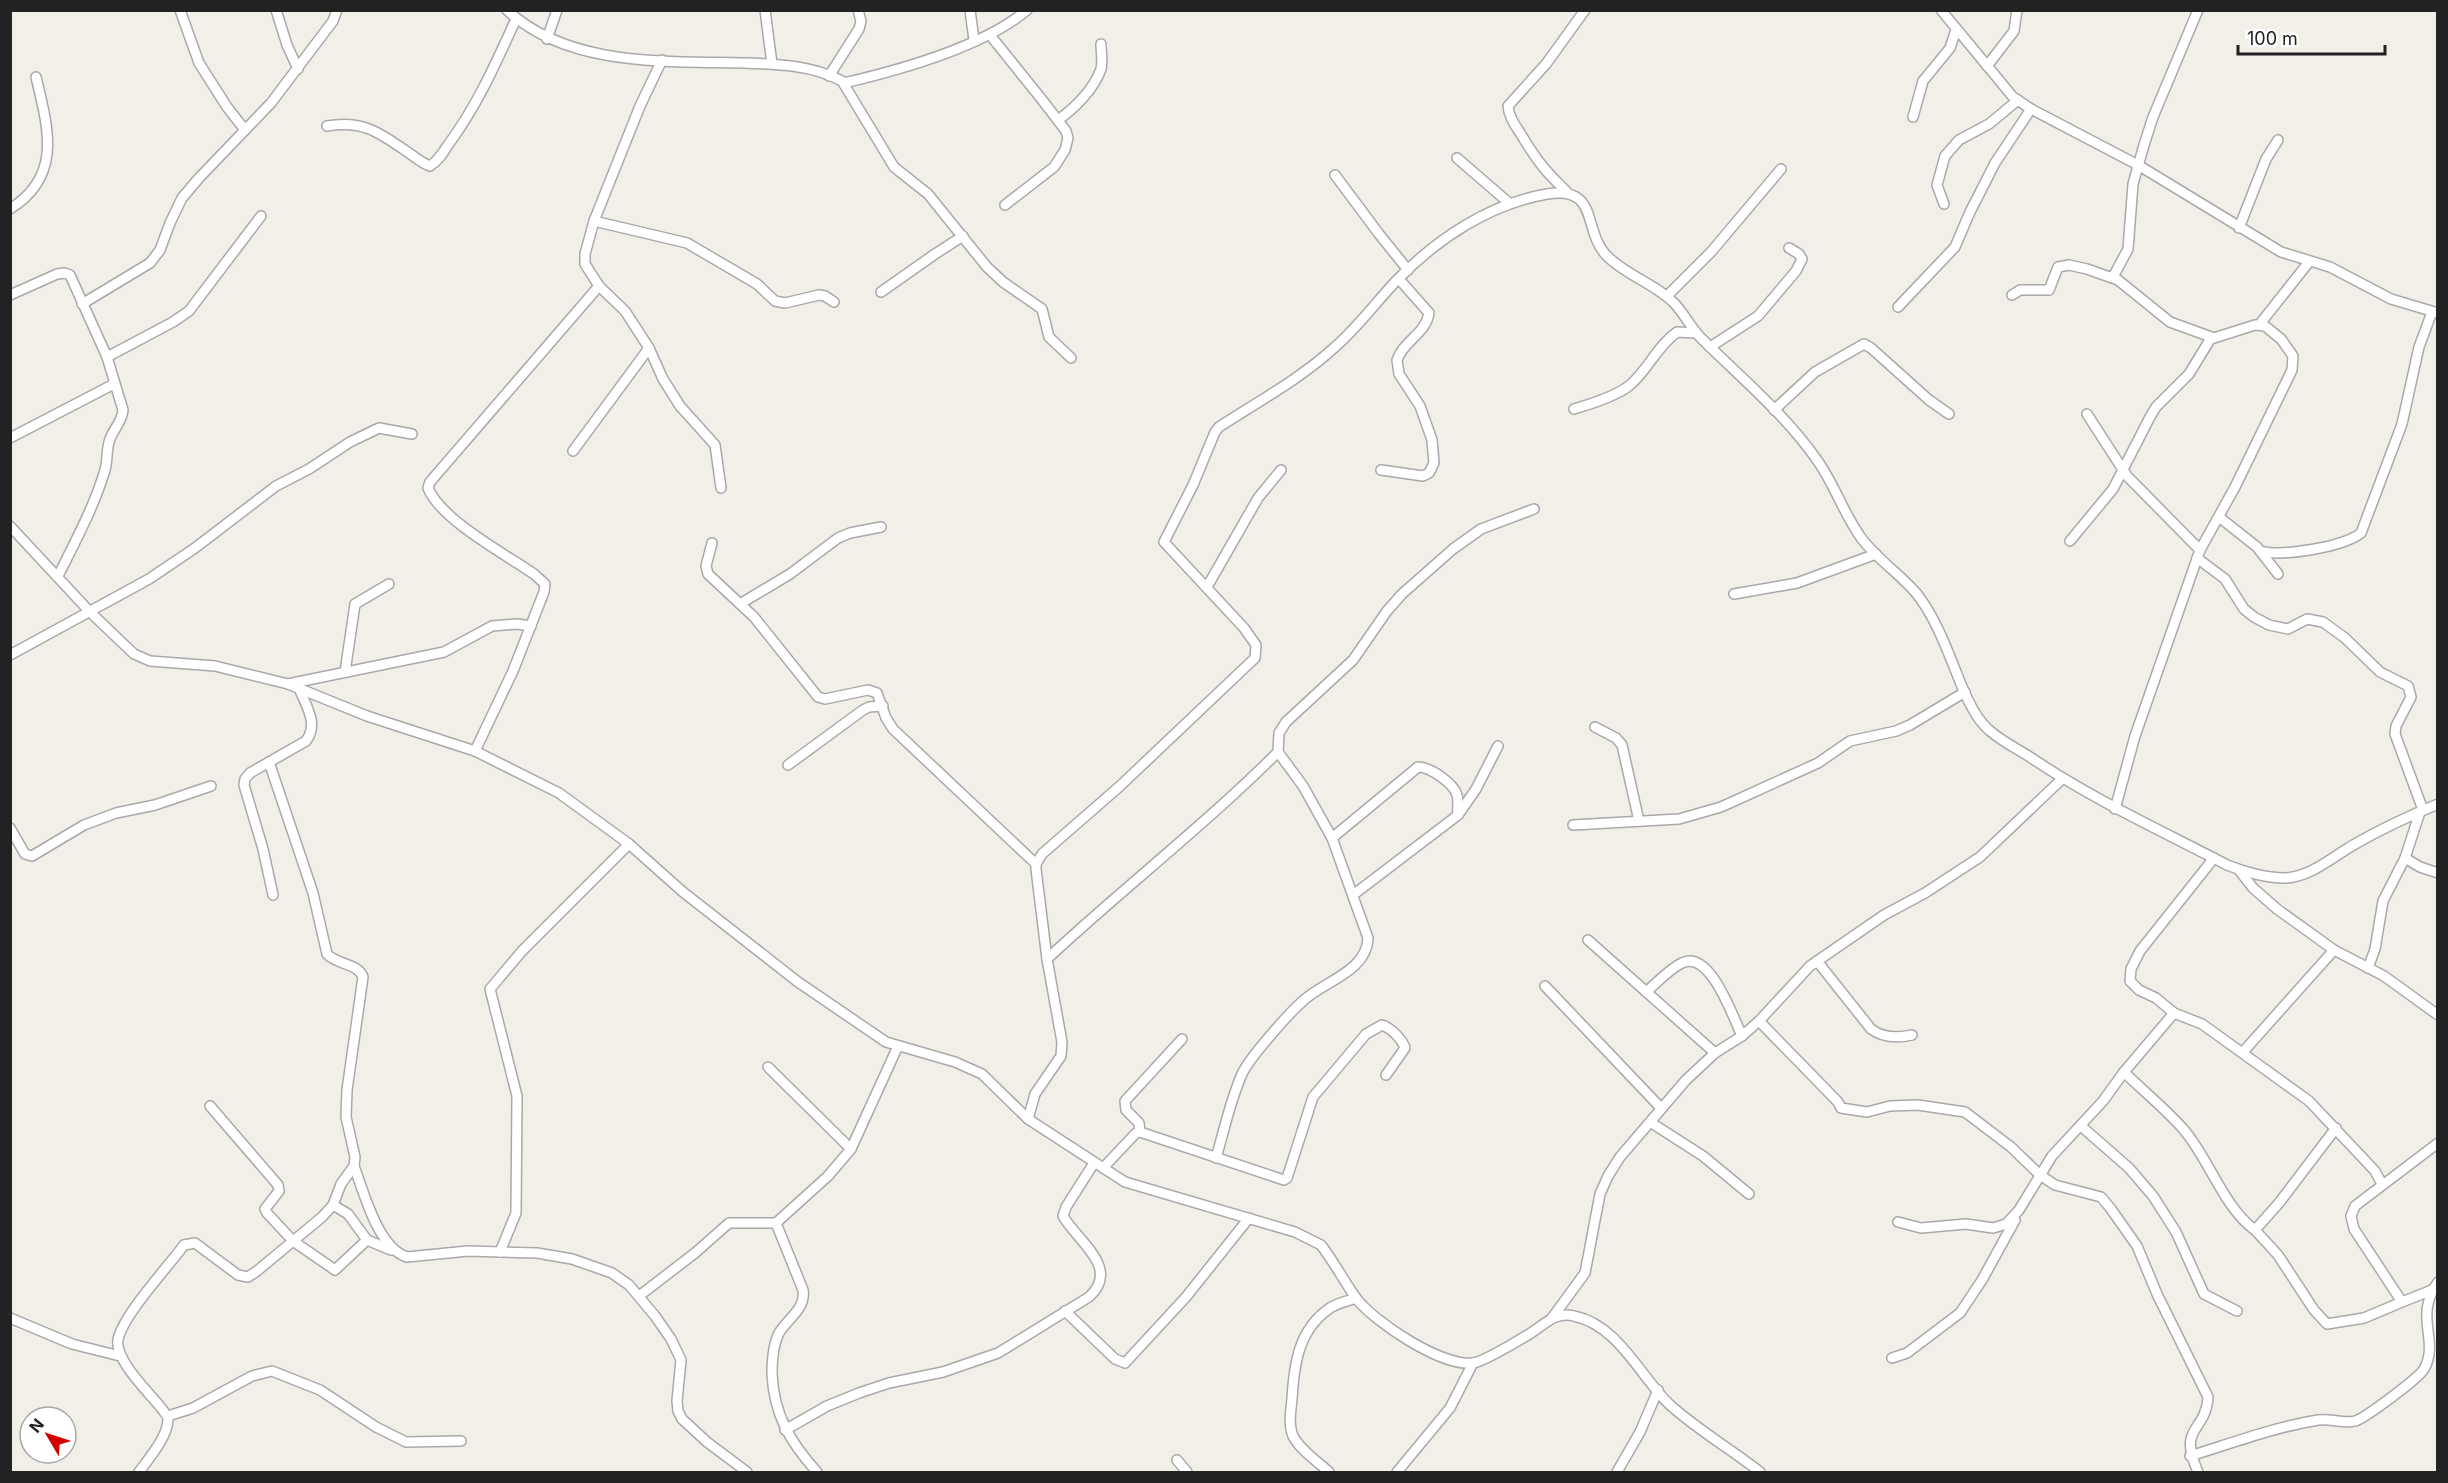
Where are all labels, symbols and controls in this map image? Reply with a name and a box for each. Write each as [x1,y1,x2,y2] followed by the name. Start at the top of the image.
[2238,18,2385,56] scale bar
[2247,28,2298,49] text: 100 m
[18,1405,78,1465] north arrow
[25,1415,48,1437] text: N

